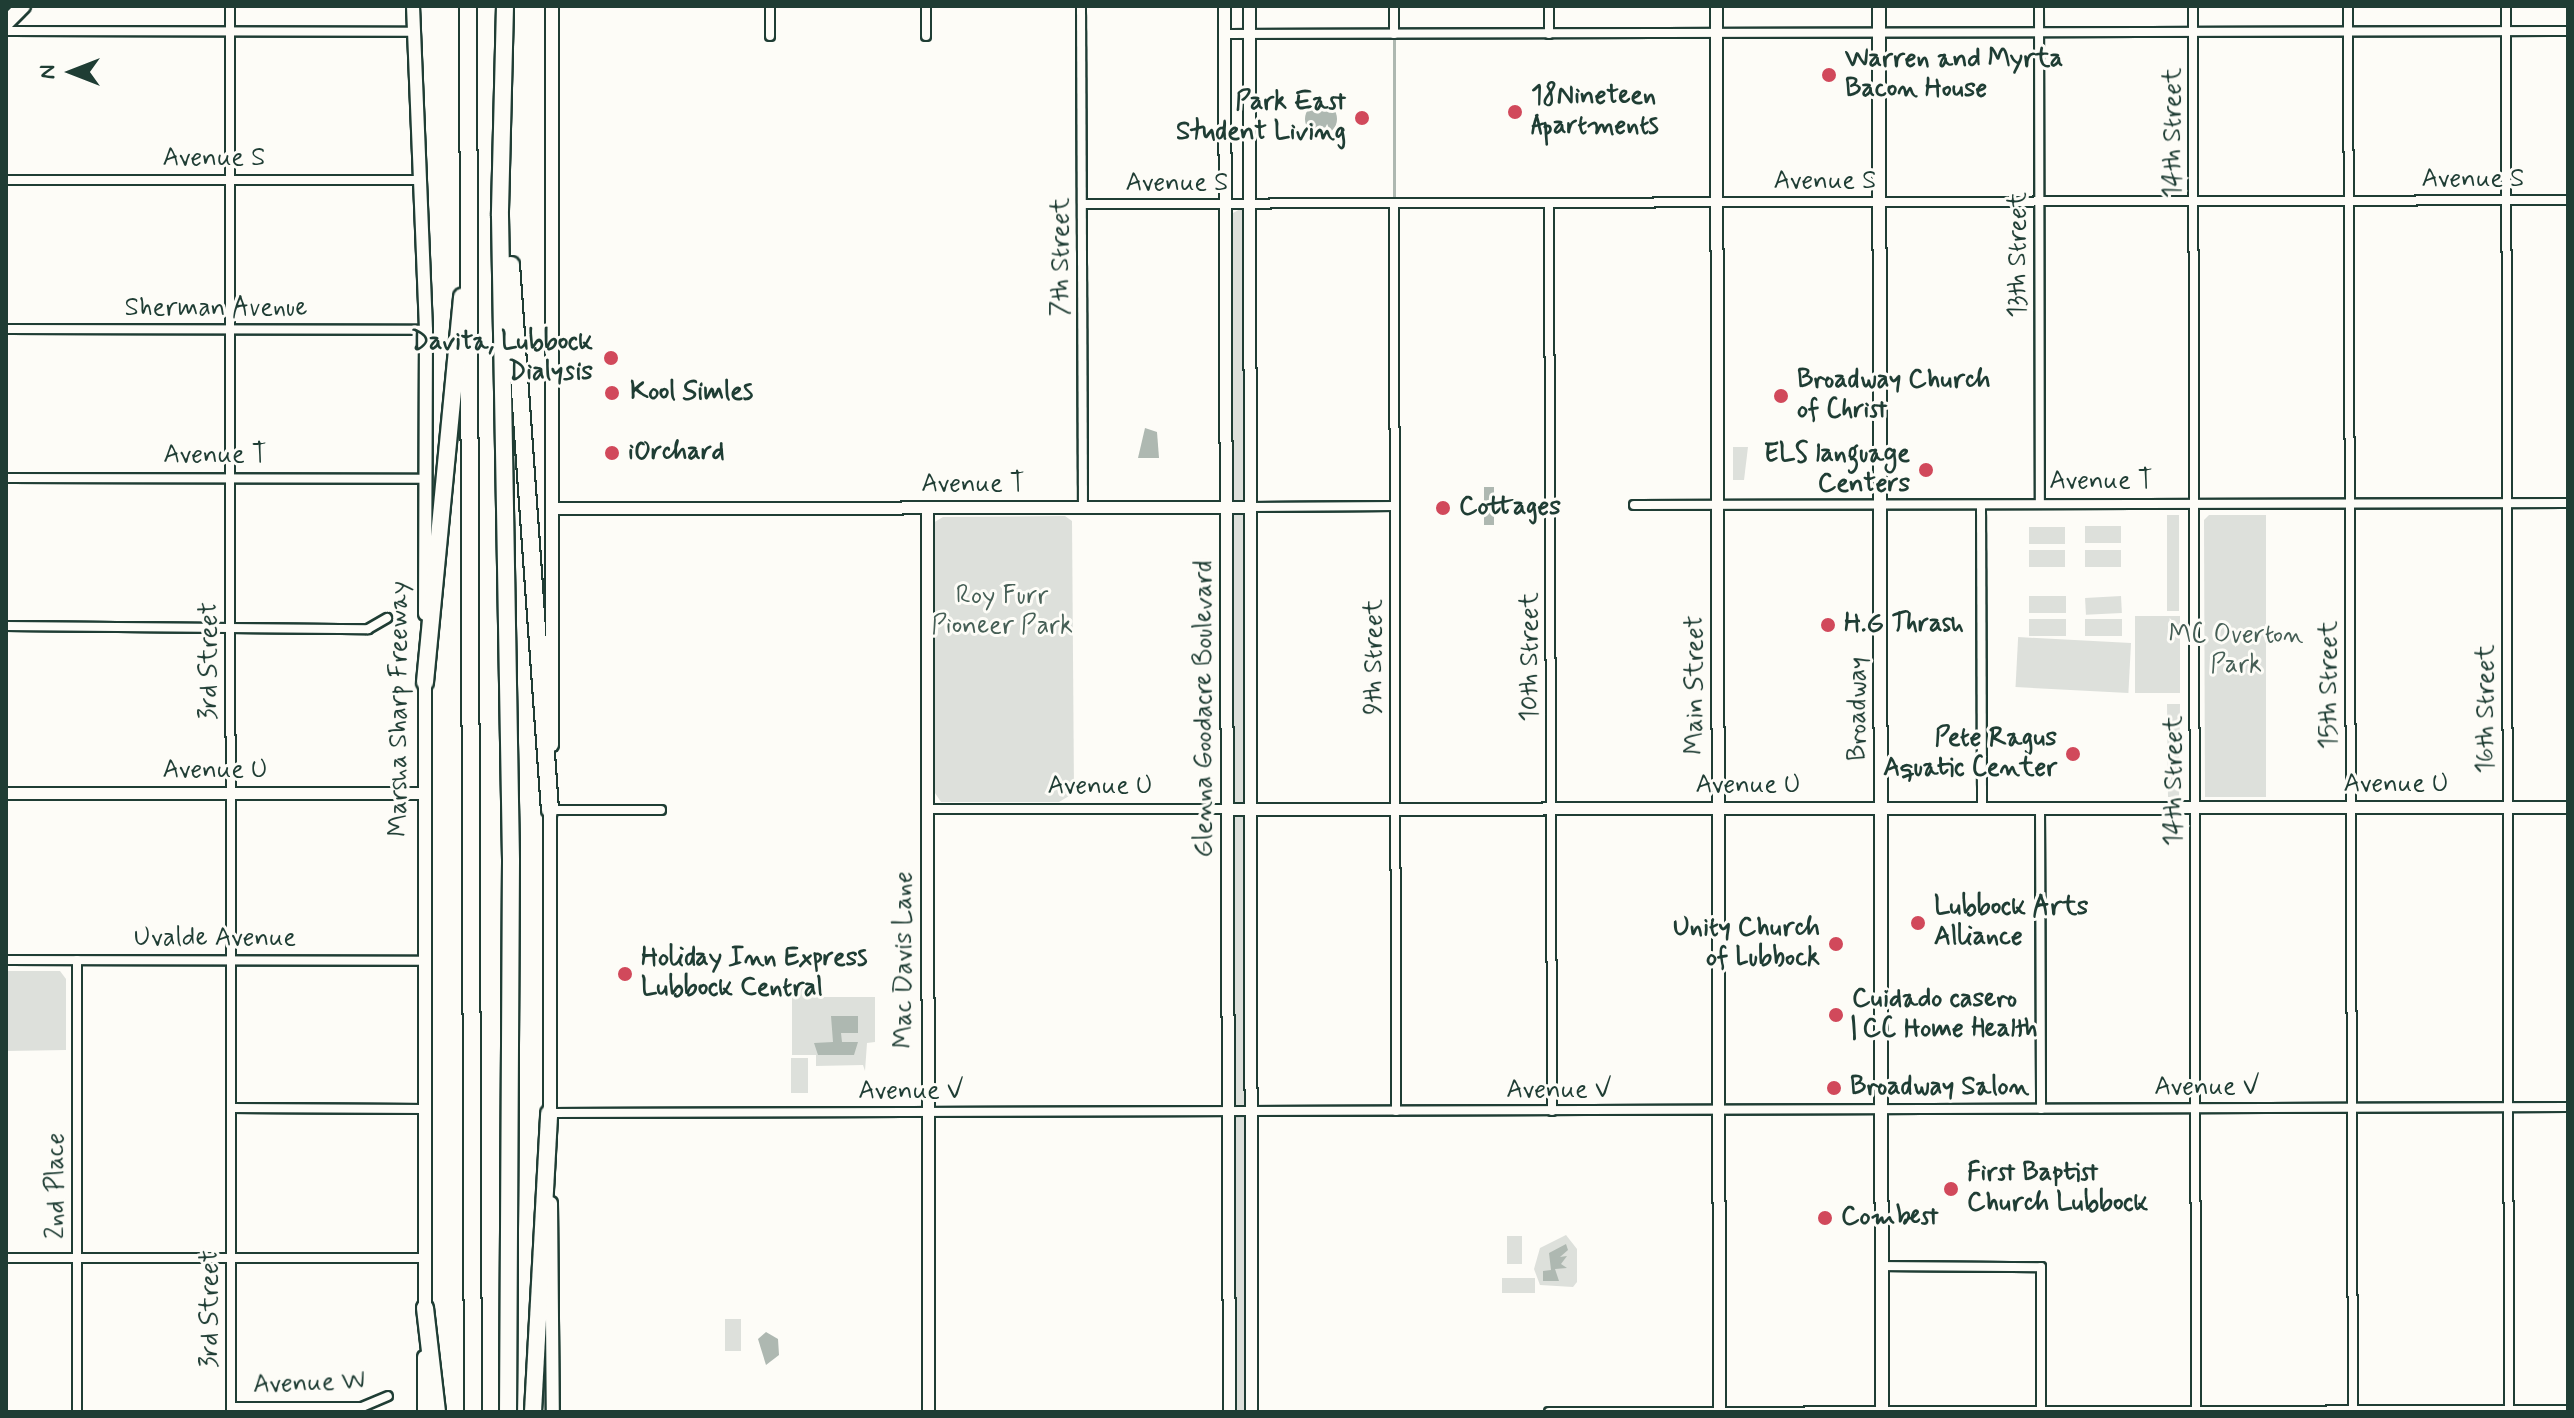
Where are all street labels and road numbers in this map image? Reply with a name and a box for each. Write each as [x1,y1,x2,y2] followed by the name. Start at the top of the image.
[2158,68,2190,198] street label: 14th Street
[163,143,265,175] street label: Avenue S
[2422,164,2524,196] street label: Avenue S
[1774,166,1876,198] street label: Avenue S
[1126,168,1228,200] street label: Avenue S
[2003,192,2035,318] street label: 13th Street
[1046,197,1078,317] street label: 7th Street
[121,293,311,325] street label: Sherman Avenue
[163,440,267,472] street label: Avenue T
[2049,466,2153,498] street label: Avenue T
[921,469,1025,501] street label: Avenue T
[1189,559,1221,859] street label: Glenna Goodacre Boulevard
[384,581,416,837] street label: Marsha Sharp Freeway
[1515,592,1547,722] street label: 10th Street
[1359,599,1391,715] street label: 9th Street
[194,603,226,719] street label: 3rd Street
[1680,616,1712,754] street label: Main Street
[2314,621,2346,749] street label: 15th Street
[2471,644,2503,774] street label: 16th Street
[1843,657,1875,761] street label: Broadway
[2159,716,2191,846] street label: 14th Street
[162,755,268,787] street label: Avenue U
[2343,769,2449,801] street label: Avenue U
[1695,770,1801,802] street label: Avenue U
[1047,771,1153,803] street label: Avenue U
[889,871,921,1049] street label: Mac Davis Lane
[134,923,296,955] street label: Uvalde Avenue
[2154,1072,2260,1104] street label: Avenue V
[1506,1075,1612,1107] street label: Avenue V
[858,1076,964,1108] street label: Avenue V
[41,1134,73,1238] street label: 2nd Place
[195,1251,227,1367] street label: 3rd Street
[252,1366,366,1402] street label: Avenue W

